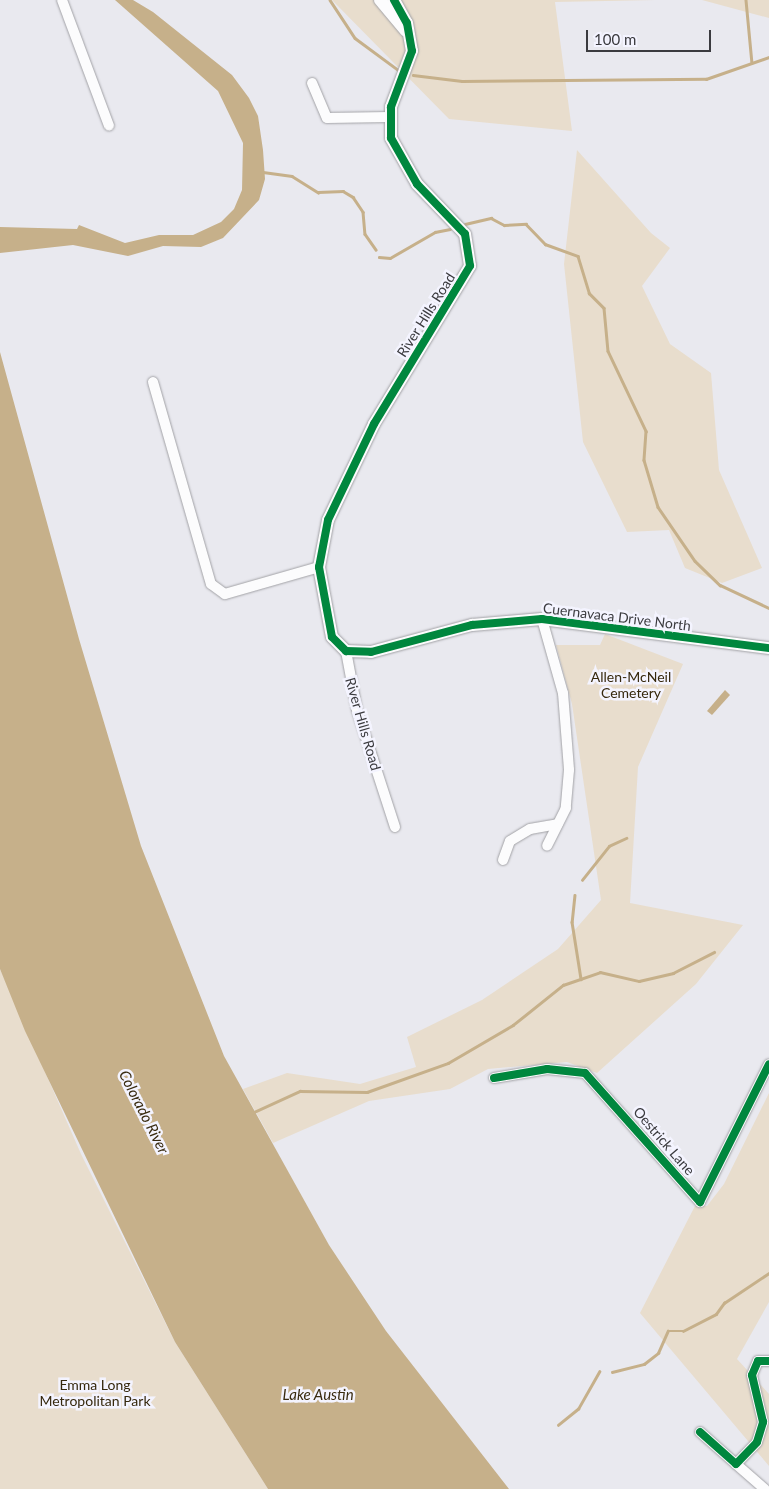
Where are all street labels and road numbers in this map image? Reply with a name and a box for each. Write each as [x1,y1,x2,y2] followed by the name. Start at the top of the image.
[393,270,459,360] street label: River Hills Road
[542,600,692,634] street label: Cuernavaca Drive North
[342,675,384,773] street label: River Hills Road
[630,1103,698,1179] street label: Oestrick Lane

